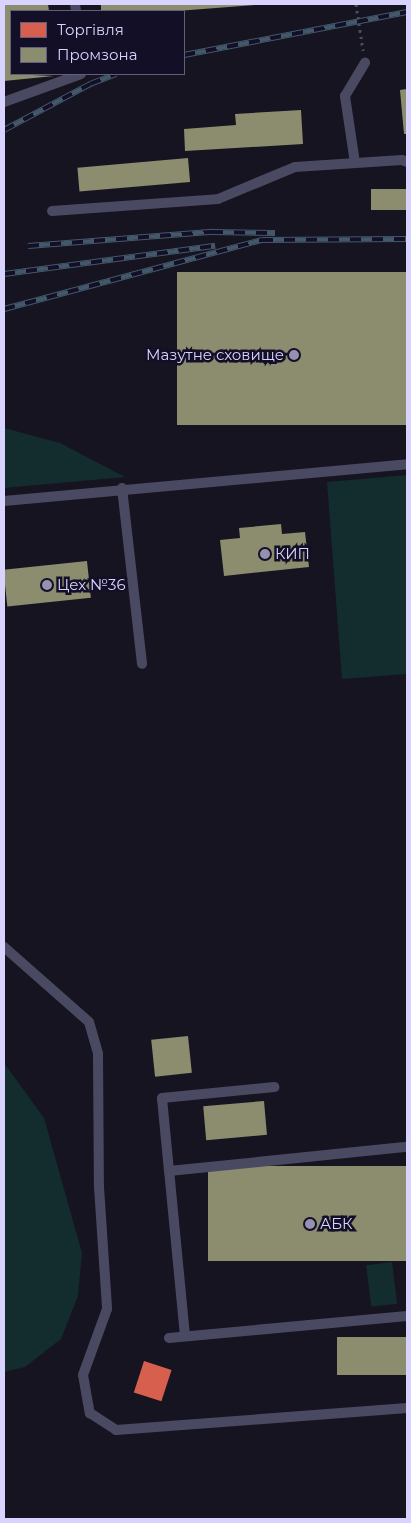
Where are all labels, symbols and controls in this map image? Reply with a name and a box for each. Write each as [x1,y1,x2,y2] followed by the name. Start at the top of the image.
[10,10,185,75] legend
[57,20,124,39] text: Торгівля
[57,45,137,64] text: Промзона
[146,346,284,364] place label: Мазутне сховище
[288,349,300,361] marker: Мазутне сховище
[275,545,310,563] place label: КИП
[259,548,271,560] marker: КИП
[57,576,126,594] place label: Цех №36
[41,579,53,591] marker: Цех №36
[320,1215,353,1233] place label: АБК
[304,1218,316,1230] marker: АБК

